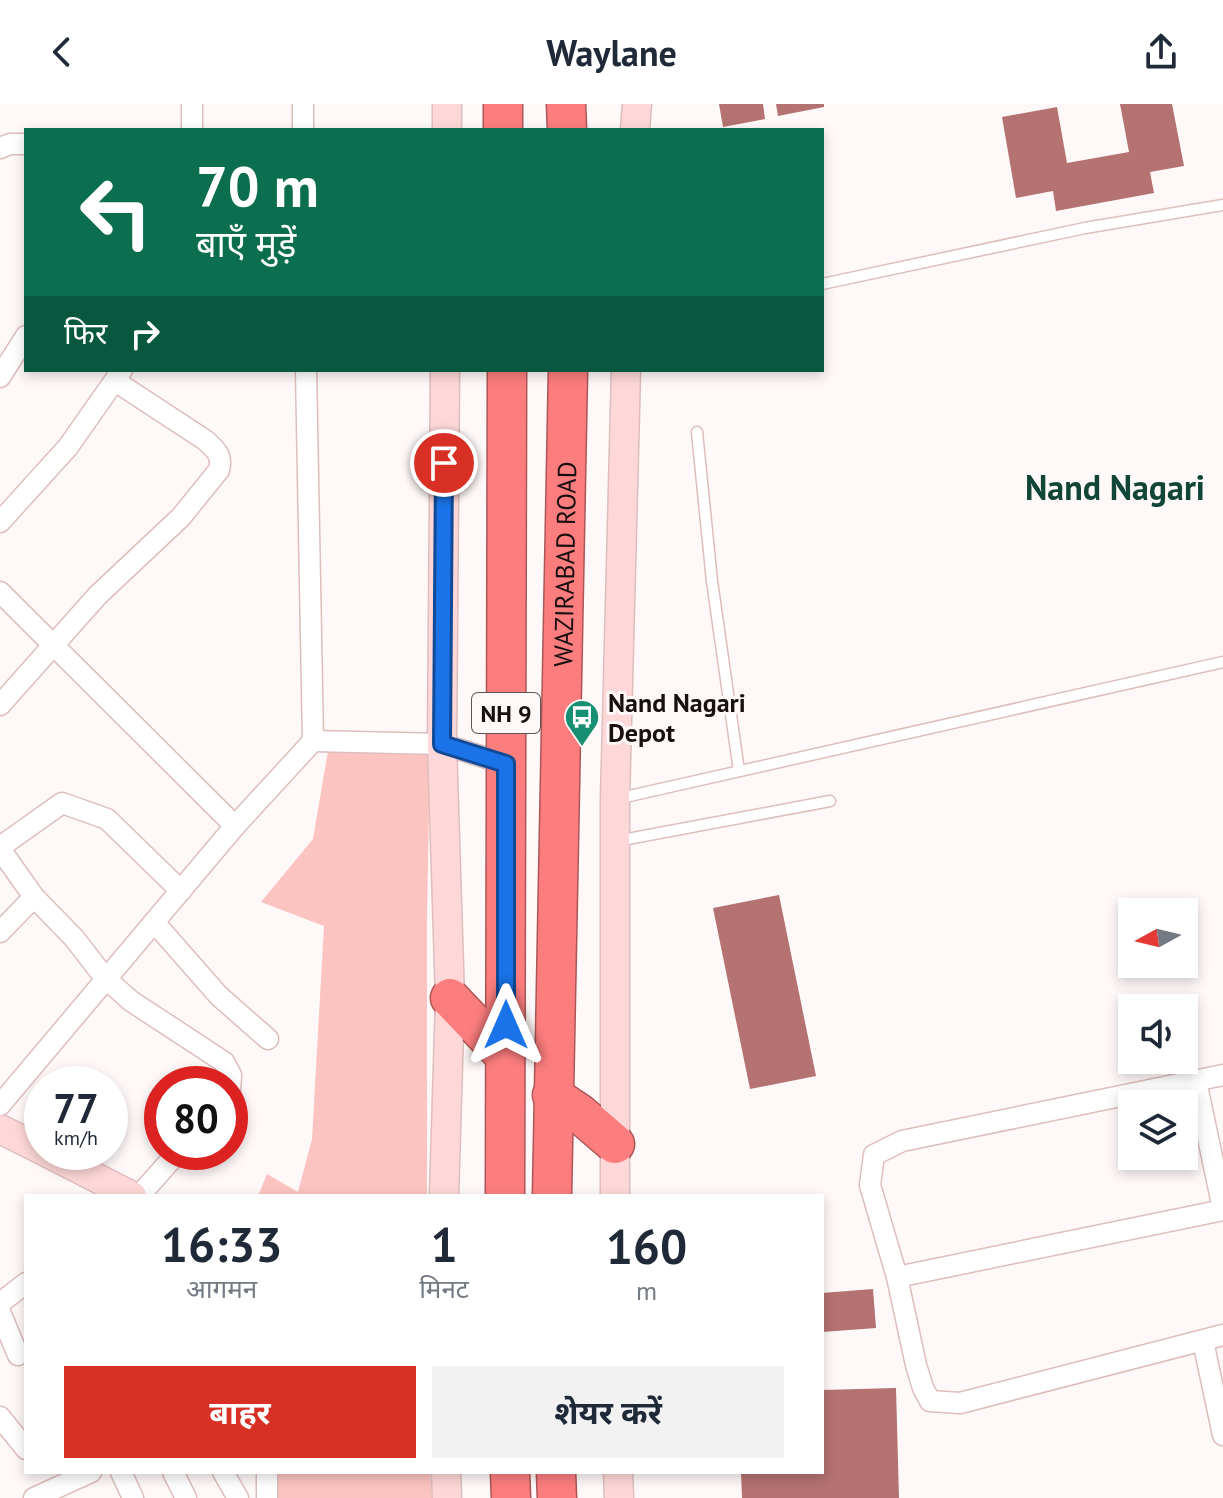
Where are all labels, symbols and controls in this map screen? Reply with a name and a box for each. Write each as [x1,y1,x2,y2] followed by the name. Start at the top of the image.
[546,29,677,76] text: Waylane
[40,30,84,74] icon: back
[1139,30,1183,74] icon: share
[196,150,319,222] text: 70 m
[64,160,168,264] icon: left
[196,220,296,267] text: बाएँ मुड़ें
[123,312,167,356] icon: right
[64,313,107,352] text: फिर
[410,429,478,497] pin
[422,441,466,485] icon: arrive
[546,461,583,667] street label: WAZIRABAD ROAD
[1025,465,1205,509] district label: Nand Nagari
[608,686,746,749] place label: Nand Nagari Depot
[472,693,540,733] road number: NH 9
[563,698,601,748] bus stop icon: Nand Nagari Depot
[1118,898,1198,978] north arrow
[1118,898,1198,1170] map controls
[464,983,548,1067] position arrow
[1118,994,1198,1074] button: sound
[144,1066,248,1170] speed limit sign: 80
[53,1082,99,1134] text: 77
[1118,1090,1198,1170] button: layers
[54,1125,98,1151] text: km/h
[161,1213,282,1275] text: 16:33
[430,1213,458,1275] text: 1
[606,1215,687,1277] text: 160
[186,1272,257,1305] text: आगमन
[419,1272,469,1305] text: मिनट
[636,1274,657,1307] text: m
[64,1366,416,1458] button: बाहर
[432,1366,784,1458] button: शेयर करें

